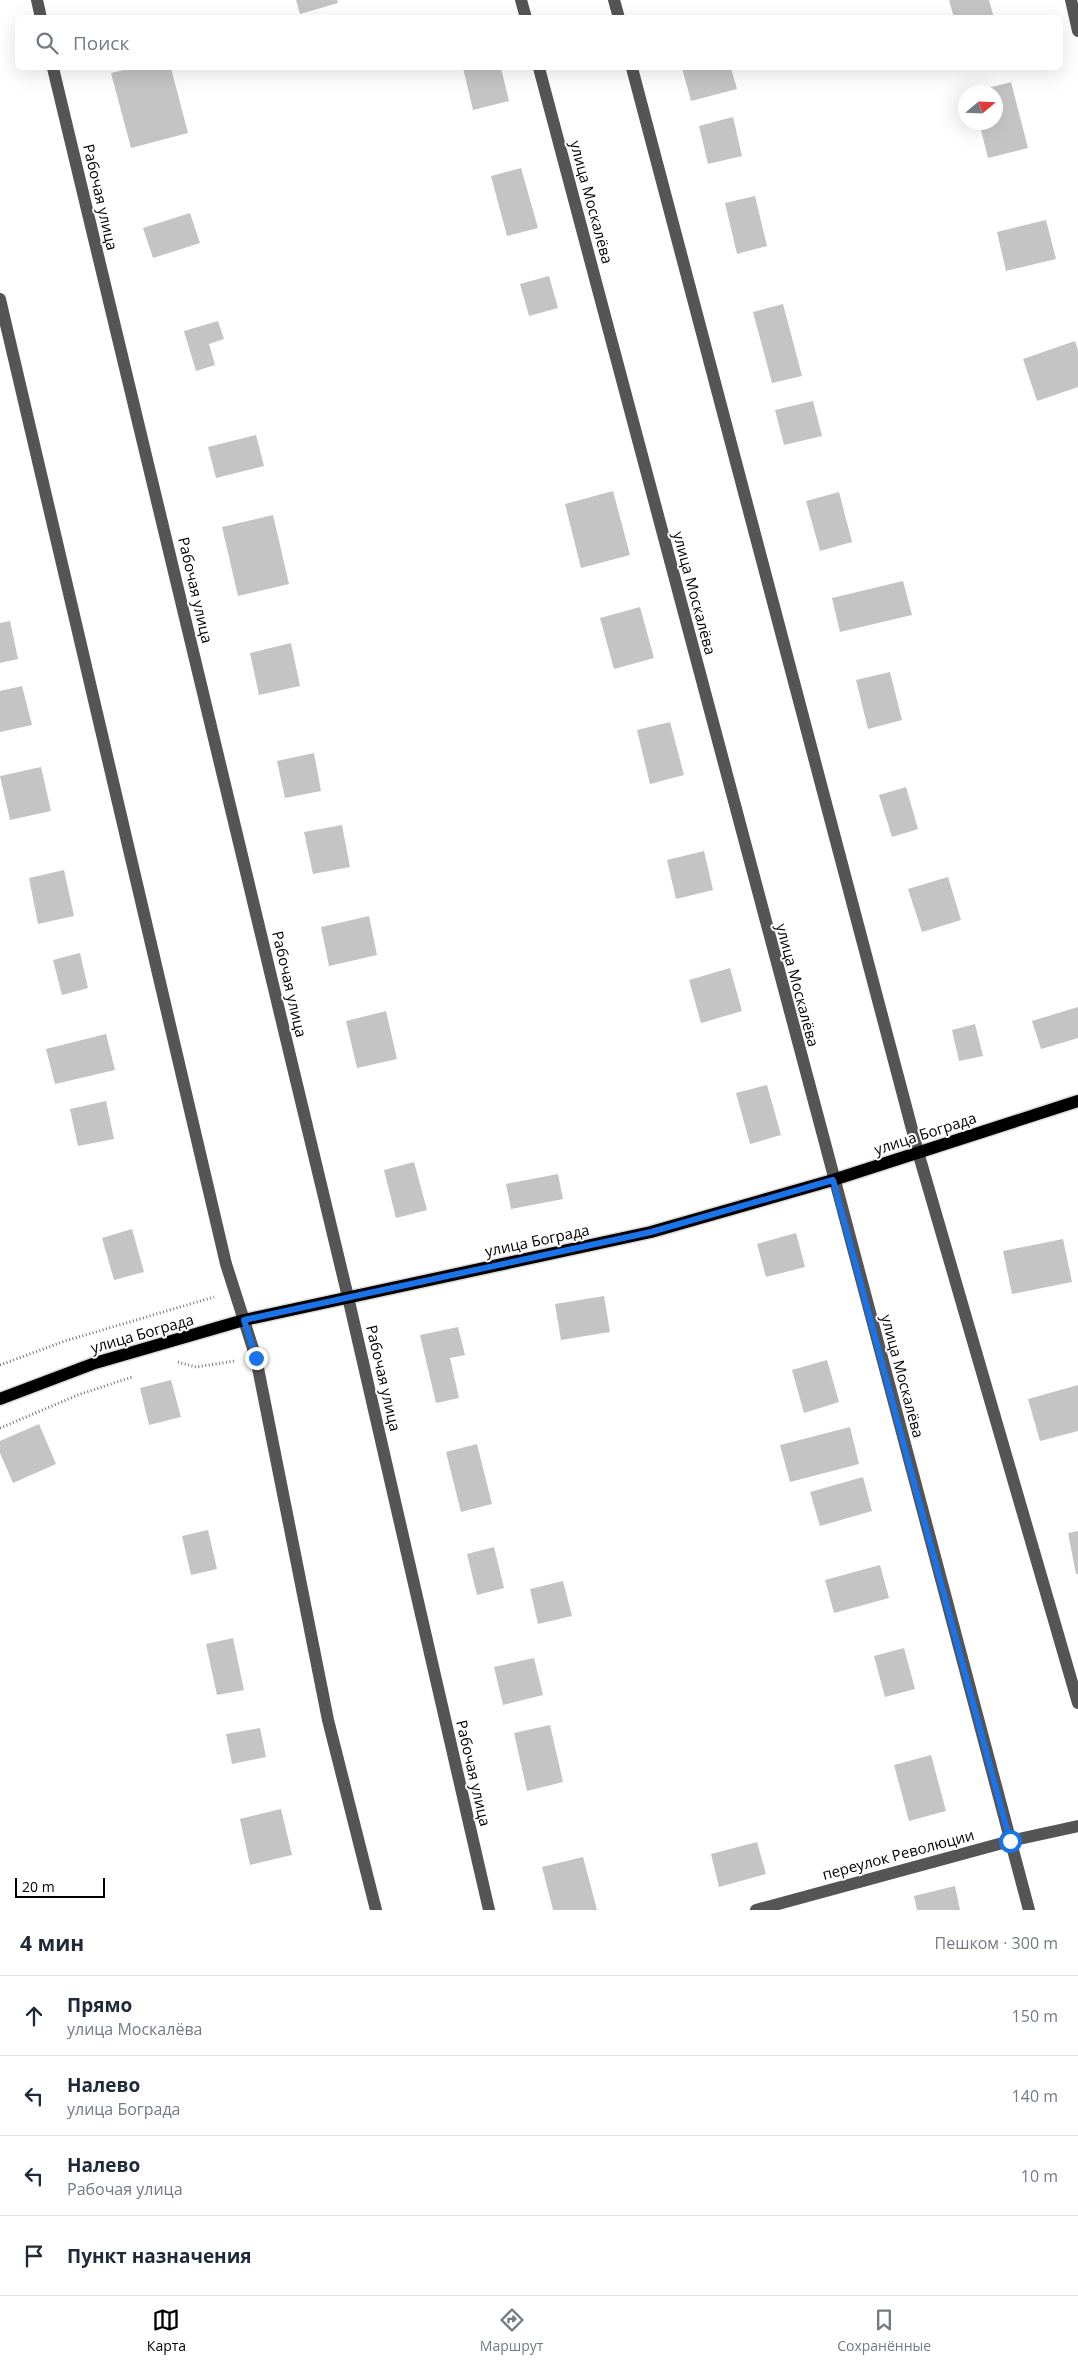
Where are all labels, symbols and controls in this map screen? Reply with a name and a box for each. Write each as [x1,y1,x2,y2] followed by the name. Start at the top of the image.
[15,15,1063,70] search box
[33,29,61,57] icon: search
[73,30,129,56] text: Поиск
[958,85,1003,130] north arrow
[566,138,618,266] street label: улица Москалёва
[79,142,123,252] street label: Рабочая улица
[669,529,721,657] street label: улица Москалёва
[174,535,218,645] street label: Рабочая улица
[772,921,824,1049] street label: улица Москалёва
[268,929,312,1039] street label: Рабочая улица
[871,1107,979,1159] street label: улица Бограда
[483,1219,591,1261] street label: улица Бограда
[88,1309,196,1357] street label: улица Бограда
[877,1312,929,1440] street label: улица Москалёва
[362,1323,406,1433] street label: Рабочая улица
[245,1347,268,1370] route end
[452,1718,496,1828] street label: Рабочая улица
[820,1824,976,1884] street label: переулок Революции
[999,1830,1022,1853] route start
[15,1875,105,1898] scale bar
[22,1877,55,1896] text: 20 m
[20,1929,84,1957] text: 4 мин
[935,1932,1058,1954] text: Пешком · 300 m
[67,1992,132,2018] text: Прямо
[20,2002,48,2030] icon: ahead
[1012,2005,1058,2027] text: 150 m
[67,2018,202,2040] text: улица Москалёва
[67,2072,140,2098] text: Налево
[20,2082,48,2110] icon: left
[1012,2085,1058,2107] text: 140 m
[67,2098,180,2120] text: улица Бограда
[67,2152,140,2178] text: Налево
[20,2162,48,2190] icon: left
[1021,2165,1058,2187] text: 10 m
[67,2178,183,2200] text: Рабочая улица
[20,2242,48,2270] icon: arrive
[67,2243,252,2269] text: Пункт назначения
[147,2306,186,2355] tab: Карта
[480,2306,543,2355] tab: Маршрут
[837,2306,931,2355] tab: Сохранённые

